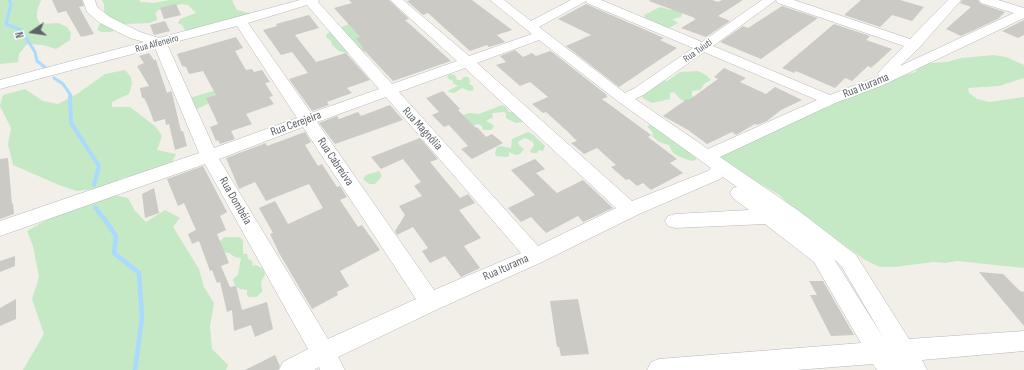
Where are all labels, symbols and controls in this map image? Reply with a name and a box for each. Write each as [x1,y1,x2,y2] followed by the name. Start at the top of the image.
[12,12,52,52] north arrow
[13,30,27,39] text: N
[134,32,180,56] street label: Rua Alfeneiro
[681,37,715,65] street label: Rua Tuiuti
[841,70,891,102] street label: Rua Iturama
[399,104,445,154] street label: Rua Magnólia
[269,108,323,140] street label: Rua Cerejeira
[314,135,356,189] street label: Rua Cabreúva
[216,175,254,227] street label: Rua Dombéia
[481,252,531,284] street label: Rua Iturama

